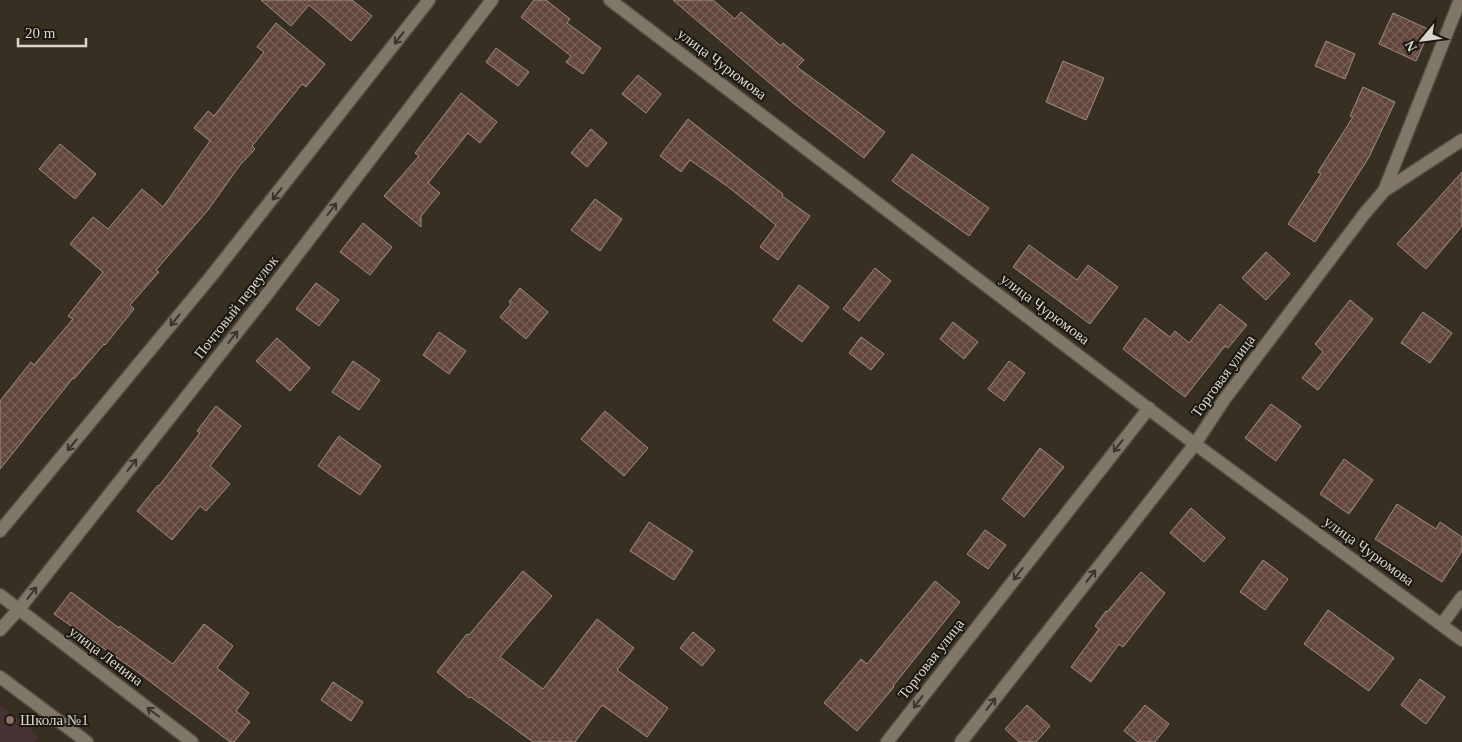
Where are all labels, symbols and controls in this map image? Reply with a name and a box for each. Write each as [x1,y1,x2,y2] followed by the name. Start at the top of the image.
[18,15,85,47] scale bar
[1397,15,1447,65] north arrow
[25,25,56,41] text: 20 m
[674,25,770,103] street label: улица Чурюмова
[394,31,405,44] one-way arrow
[1402,38,1420,54] text: N
[272,187,283,200] one-way arrow
[327,202,337,216] one-way arrow
[191,252,281,362] street label: Почтовый переулок
[997,270,1093,348] street label: улица Чурюмова
[170,314,181,327] one-way arrow
[227,331,238,344] one-way arrow
[1188,332,1258,420] street label: Торговая улица
[66,439,77,452] one-way arrow
[1113,439,1124,452] one-way arrow
[127,459,138,472] one-way arrow
[1321,513,1417,589] street label: улица Чурюмова
[1013,567,1024,580] one-way arrow
[1086,570,1097,583] one-way arrow
[27,586,37,600] one-way arrow
[895,615,968,702] street label: Торговая улица
[66,623,146,689] street label: улица Ленина
[913,695,923,709] one-way arrow
[986,697,996,711] one-way arrow
[147,707,160,718] one-way arrow
[20,712,89,728] place label: Школа №1
[4,714,16,726] marker: Школа №1

